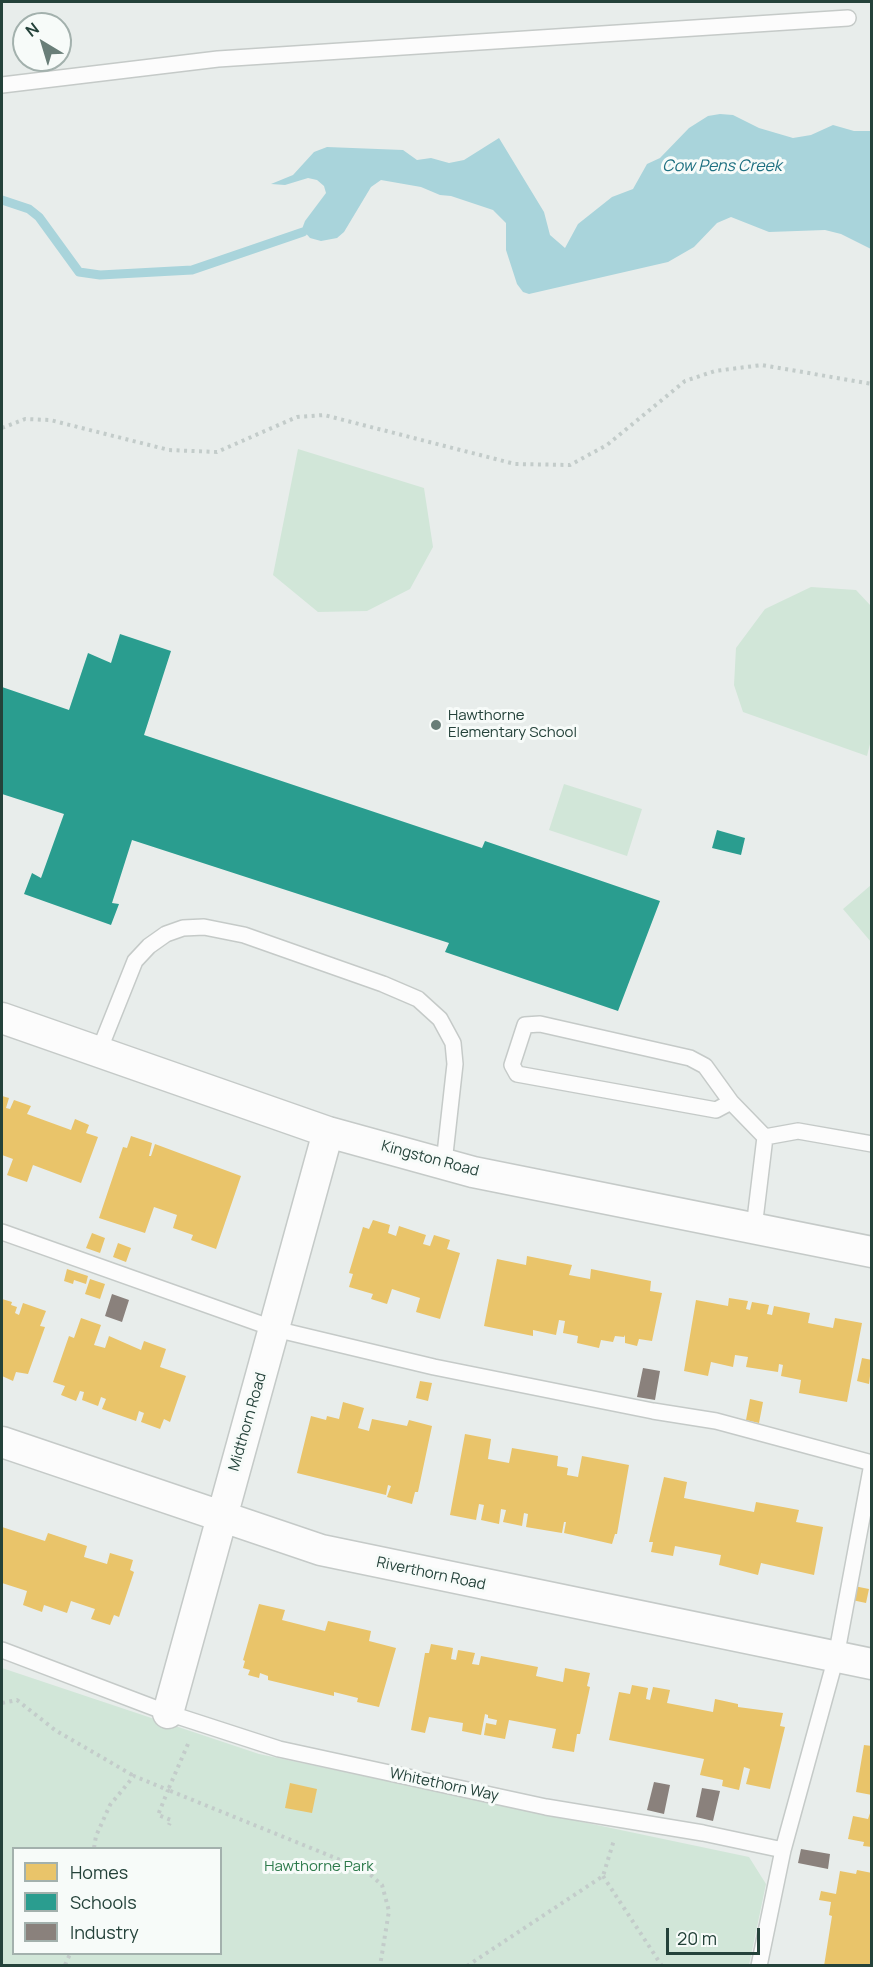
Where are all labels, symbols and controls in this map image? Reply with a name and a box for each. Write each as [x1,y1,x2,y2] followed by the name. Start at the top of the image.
[12,12,72,72] north arrow
[21,17,43,42] text: N
[662,157,782,177] water label: Cow Pens Creek
[448,707,577,742] place label: Hawthorne Elementary School
[429,718,443,732] marker: Hawthorne Elementary School
[379,1137,481,1181] street label: Kingston Road
[225,1371,271,1473] street label: Midthorn Road
[375,1554,487,1594] street label: Riverthorn Road
[388,1765,500,1805] street label: Whitethorn Way
[12,1847,222,1955] legend
[264,1858,374,1876] park label: Hawthorne Park
[70,1860,128,1884] text: Homes
[70,1890,137,1914] text: Schools
[669,1916,764,1954] scale bar
[70,1920,139,1944] text: Industry
[677,1926,717,1950] text: 20 m

